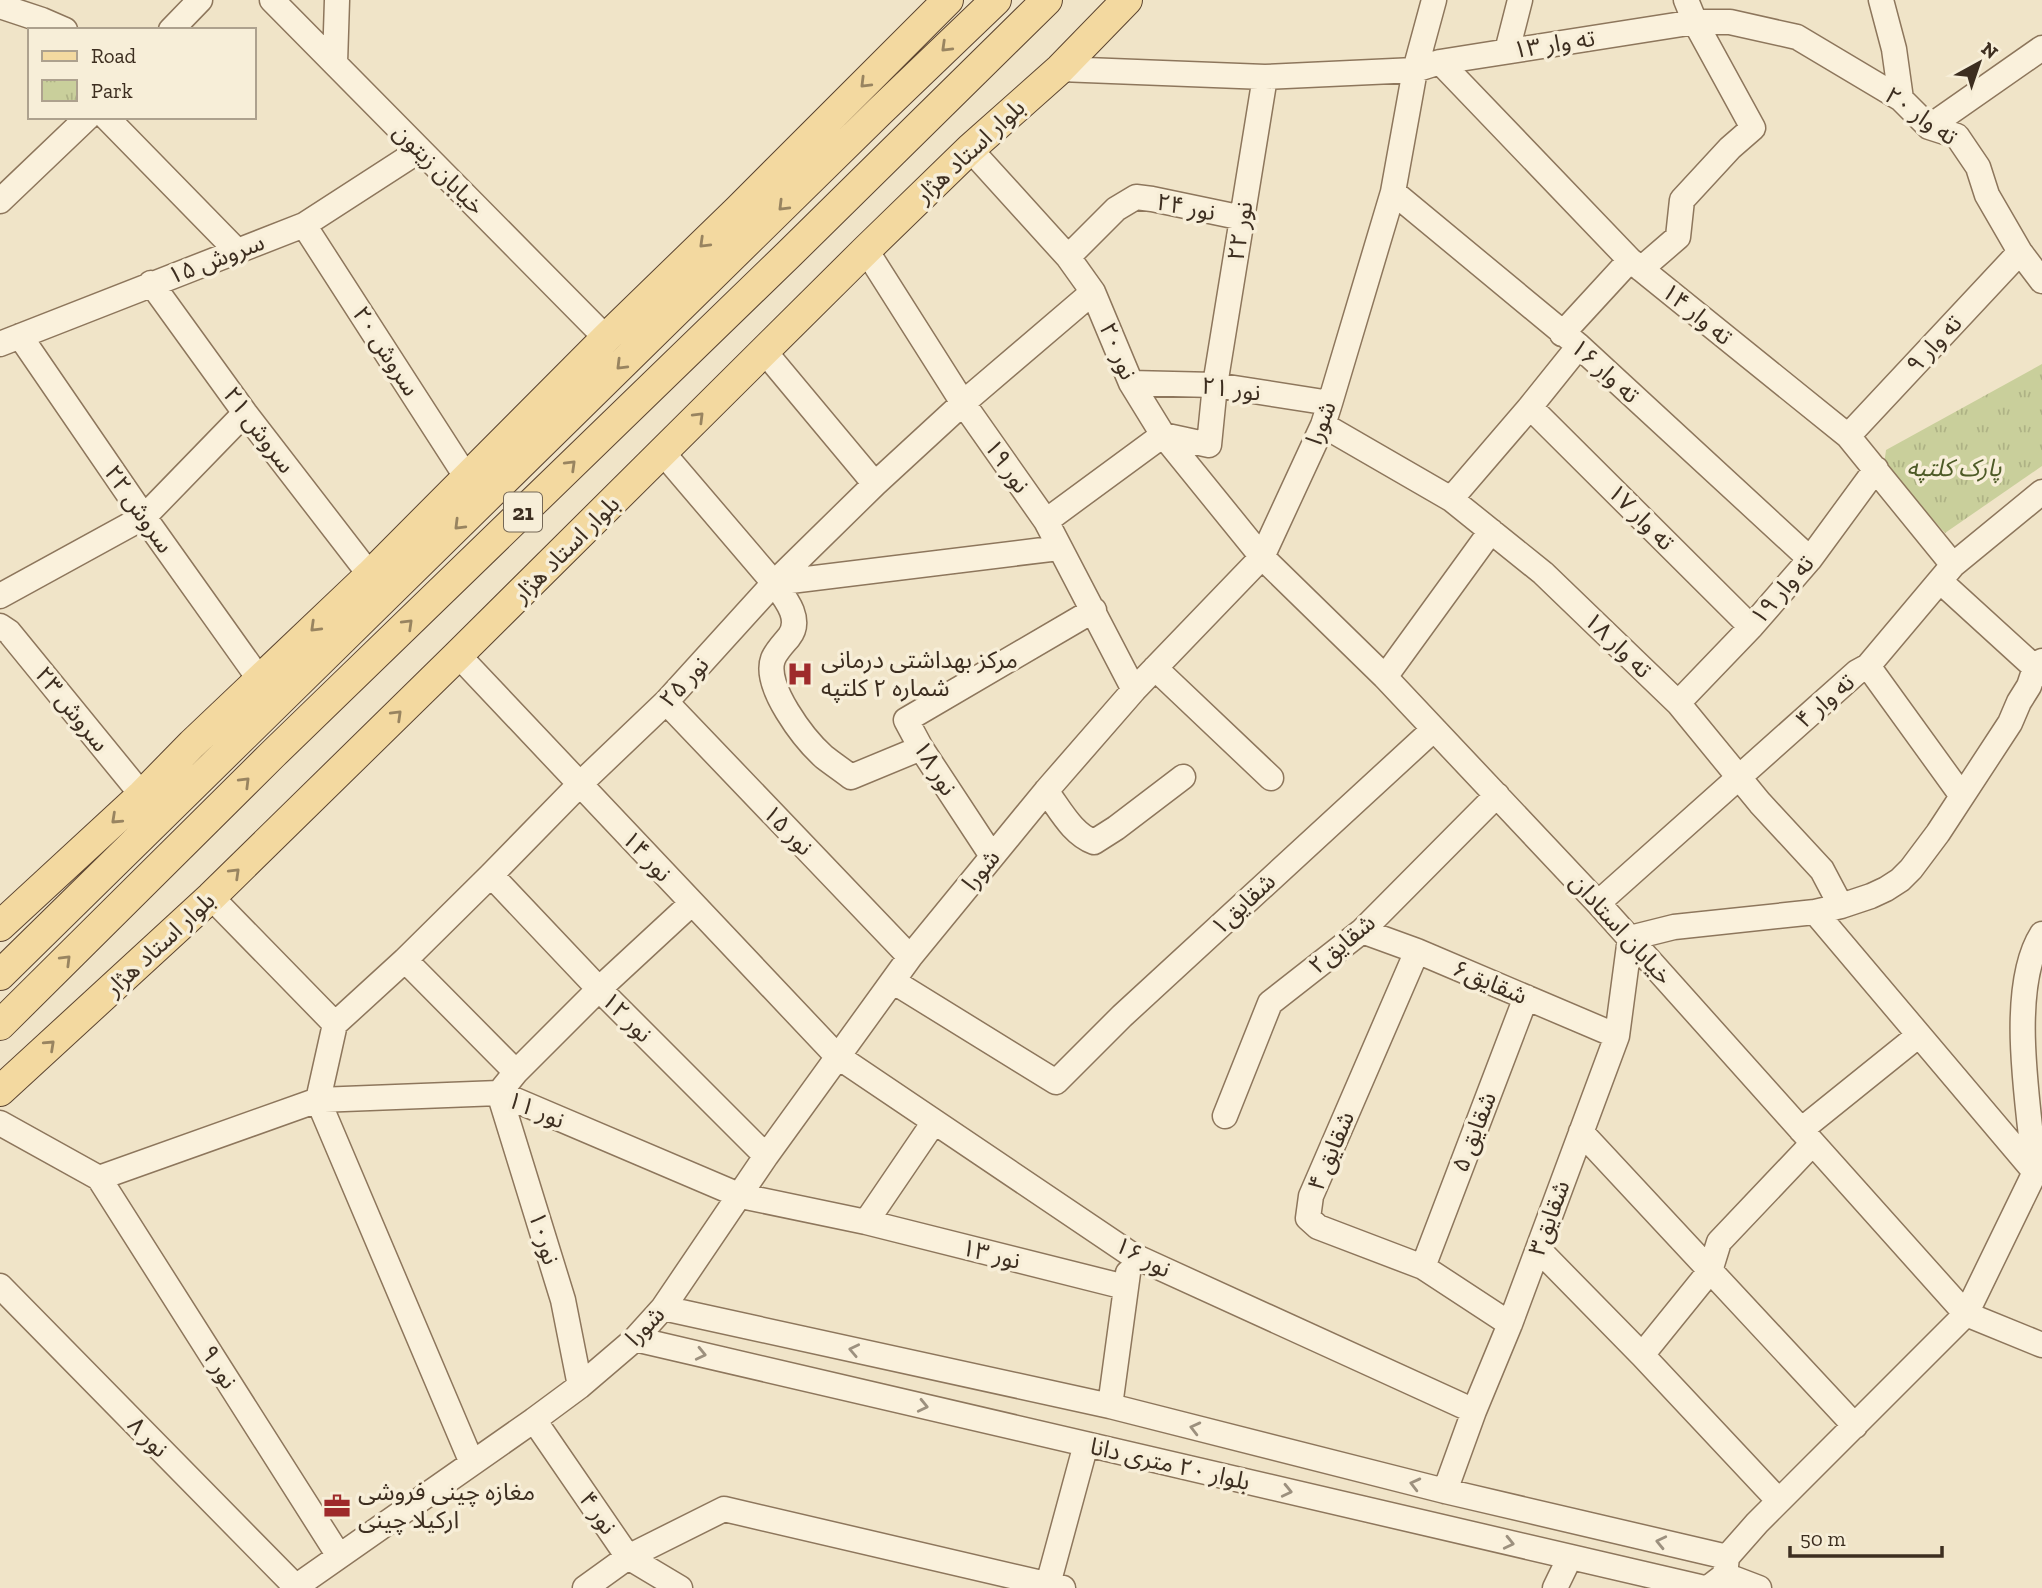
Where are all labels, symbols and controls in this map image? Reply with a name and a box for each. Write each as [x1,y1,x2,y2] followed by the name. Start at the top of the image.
[1511,23,1597,64] street label: ته وار ۱۳
[28,28,256,119] legend
[1944,28,2014,98] north arrow
[1977,37,2003,64] text: N
[942,39,955,52] one-way arrow
[91,43,137,68] text: Road
[860,74,873,87] one-way arrow
[91,78,133,103] text: Park
[1879,80,1963,151] street label: ته وار ۲۰
[908,92,1031,209] street label: بلوار استاد هژار
[388,117,491,220] street label: خیابان زیتون
[1154,187,1218,226] street label: نور ۲۴
[779,197,792,210] one-way arrow
[1221,199,1258,263] street label: نور ۲۲
[163,227,268,290] street label: سروش ۱۵
[699,235,712,248] one-way arrow
[1656,276,1738,351] street label: ته وار ۱۴
[347,300,426,401] street label: سروش ۲۰
[1900,309,1968,379] street label: ته وار ۹
[1093,318,1143,384] street label: نور ۲۰
[1565,332,1646,409] street label: ته وار ۱۶
[616,357,629,370] one-way arrow
[1200,370,1262,407] street label: نور ۲۱
[217,381,301,479] street label: سروش ۲۱
[1299,397,1342,449] street label: شورا
[690,412,703,425] one-way arrow
[978,433,1036,498] street label: نور ۱۹
[1907,453,2002,484] park label: پارک کلتپه
[99,459,180,558] street label: سروش ۲۲
[563,461,576,474] one-way arrow
[1602,477,1681,556] street label: ته وار ۱۷
[505,489,625,609] street label: بلوار استاد هژار
[504,492,542,532] road number: 21
[454,516,467,529] one-way arrow
[1744,549,1820,630] street label: ته وار ۱۹
[1579,606,1658,684] street label: ته وار ۱۸
[310,619,323,632] one-way arrow
[400,619,413,632] one-way arrow
[821,645,1018,703] place label: مرکز بهداشتی درمانی شماره ۲ کلتپه
[653,650,715,713] street label: نور ۲۵
[785,659,815,689] hospital icon: مرکز بهداشتی درمانی شماره ۲ کلتپه
[29,660,115,757] street label: سروش ۲۳
[1789,667,1860,734] street label: ته وار ۴
[389,710,402,723] one-way arrow
[907,735,963,801] street label: نور ۱۸
[236,778,249,791] one-way arrow
[757,798,819,861] street label: نور ۱۵
[111,810,124,823] one-way arrow
[616,824,678,887] street label: نور ۱۴
[955,843,1006,896] street label: شورا
[1204,866,1282,942] street label: شقایق۱
[1564,867,1679,990] street label: خیابان استادان
[226,869,239,882] one-way arrow
[98,885,221,1002] street label: بلوار استاد هژار
[1302,907,1382,981] street label: شقایق۲
[1448,953,1532,1011] street label: شقایق۶
[58,955,71,968] one-way arrow
[596,985,659,1048] street label: نور ۱۲
[42,1041,55,1053] one-way arrow
[503,1085,569,1135] street label: نور ۱۱
[1445,1088,1503,1176] street label: شقایق ۵
[1301,1107,1361,1195] street label: شقایق ۴
[1522,1176,1576,1260] street label: شقایق۳
[523,1208,566,1268] street label: نور۱۰
[1110,1230,1176,1283] street label: نور ۱۶
[959,1232,1024,1275] street label: نور ۱۳
[619,1300,670,1352] street label: شورا
[195,1340,244,1394] street label: نور ۹
[848,1343,860,1358] one-way arrow
[695,1346,707,1360] one-way arrow
[917,1398,929,1412] one-way arrow
[122,1410,175,1463] street label: نور ۸
[1189,1422,1201,1436] one-way arrow
[1087,1431,1253,1496] street label: بلوار ۲۰ متری دانا
[358,1477,535,1535] place label: مغازه چینی فروشی ارکیلا چینی
[1409,1478,1421,1492] one-way arrow
[1281,1483,1293,1497] one-way arrow
[573,1486,623,1540] street label: نور ۴
[322,1491,352,1521] office icon: مغازه چینی فروشی ارکیلا چینی
[1790,1514,1942,1558] scale bar
[1800,1526,1846,1551] text: 50 m
[1503,1535,1515,1549] one-way arrow
[1655,1535,1667,1550] one-way arrow

